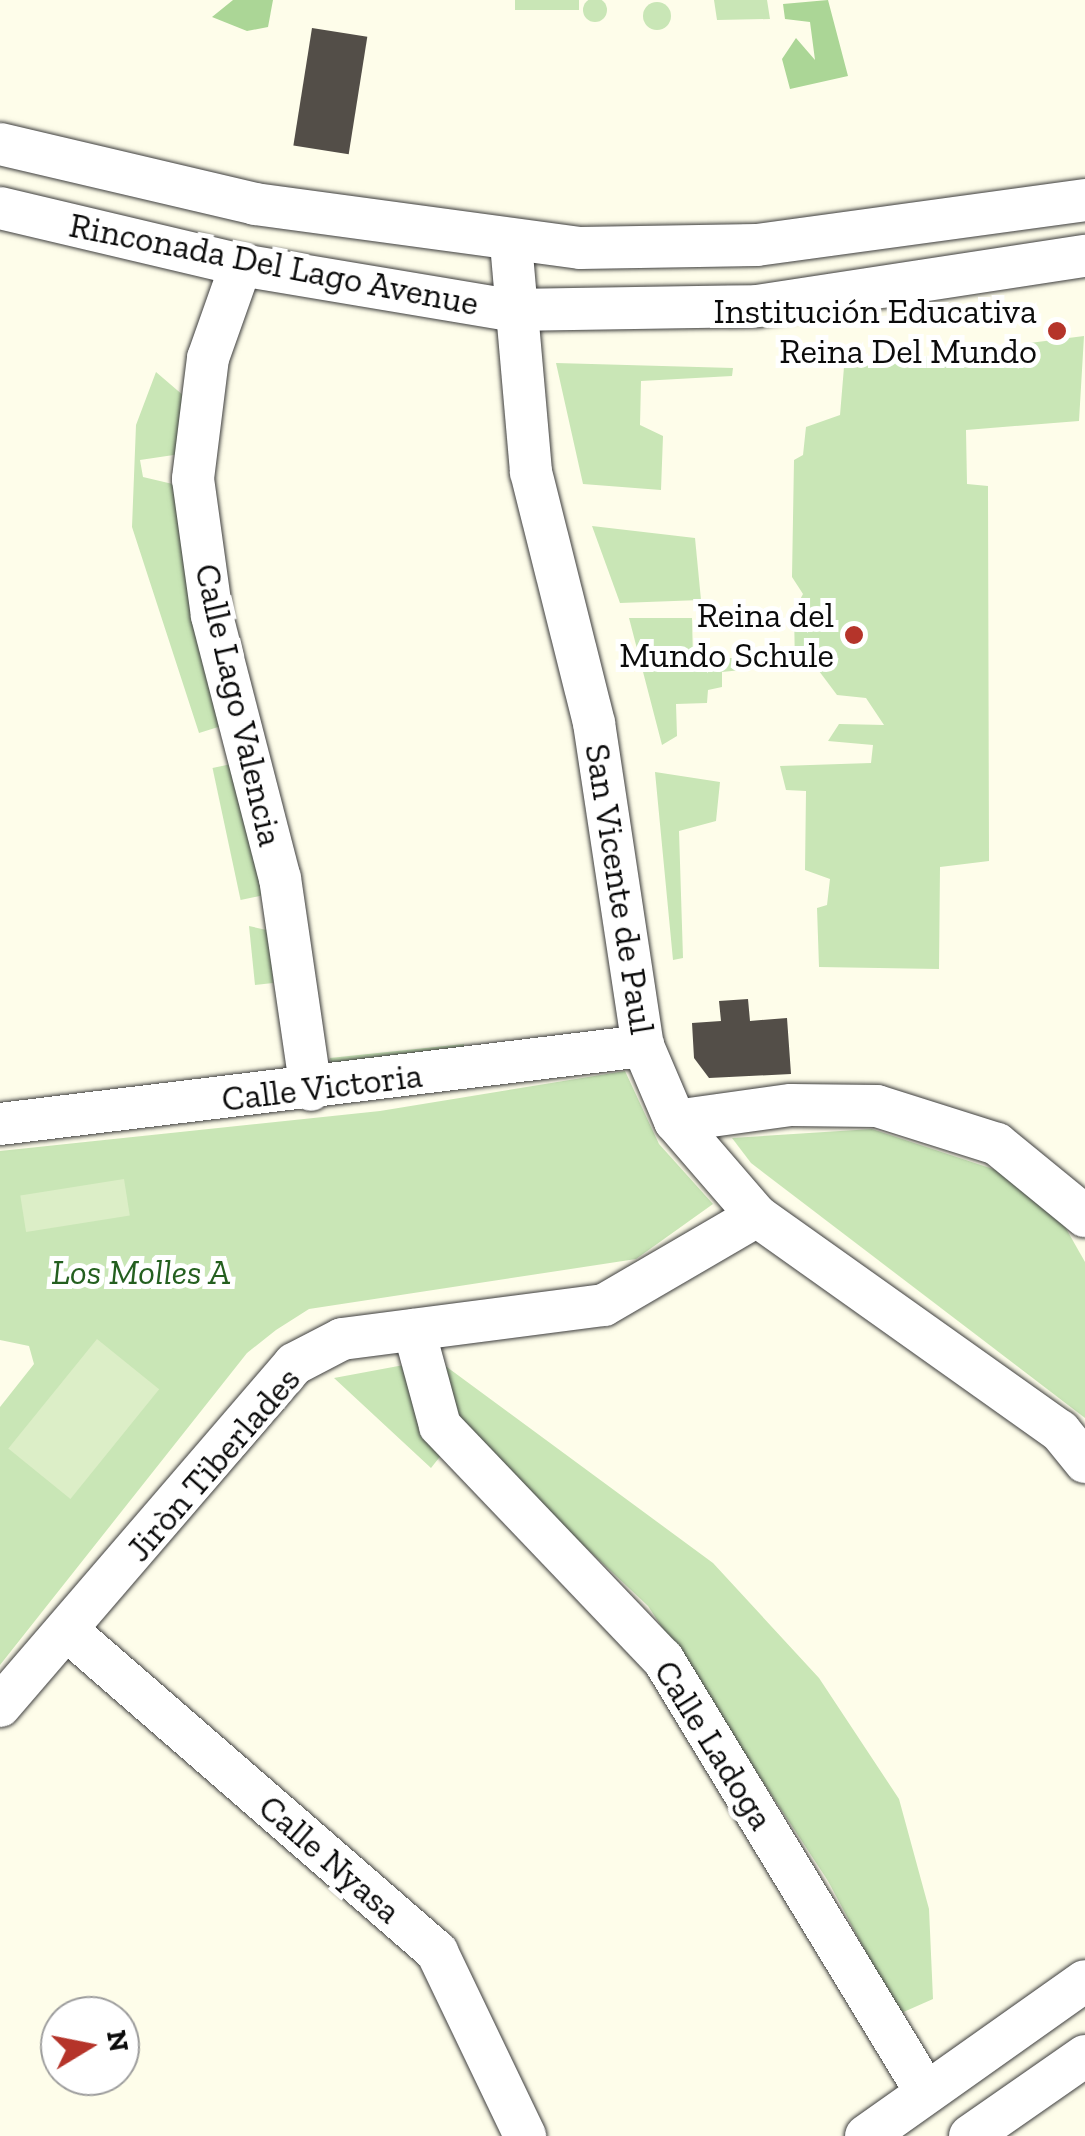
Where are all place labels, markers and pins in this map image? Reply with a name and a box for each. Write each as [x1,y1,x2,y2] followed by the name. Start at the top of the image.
[713,290,1037,372] place label: Institución Educativa Reina Del Mundo
[1046,320,1068,342] marker: Institución Educativa Reina Del Mundo
[619,594,834,676] place label: Reina del Mundo Schule
[843,624,865,646] marker: Reina del Mundo Schule

